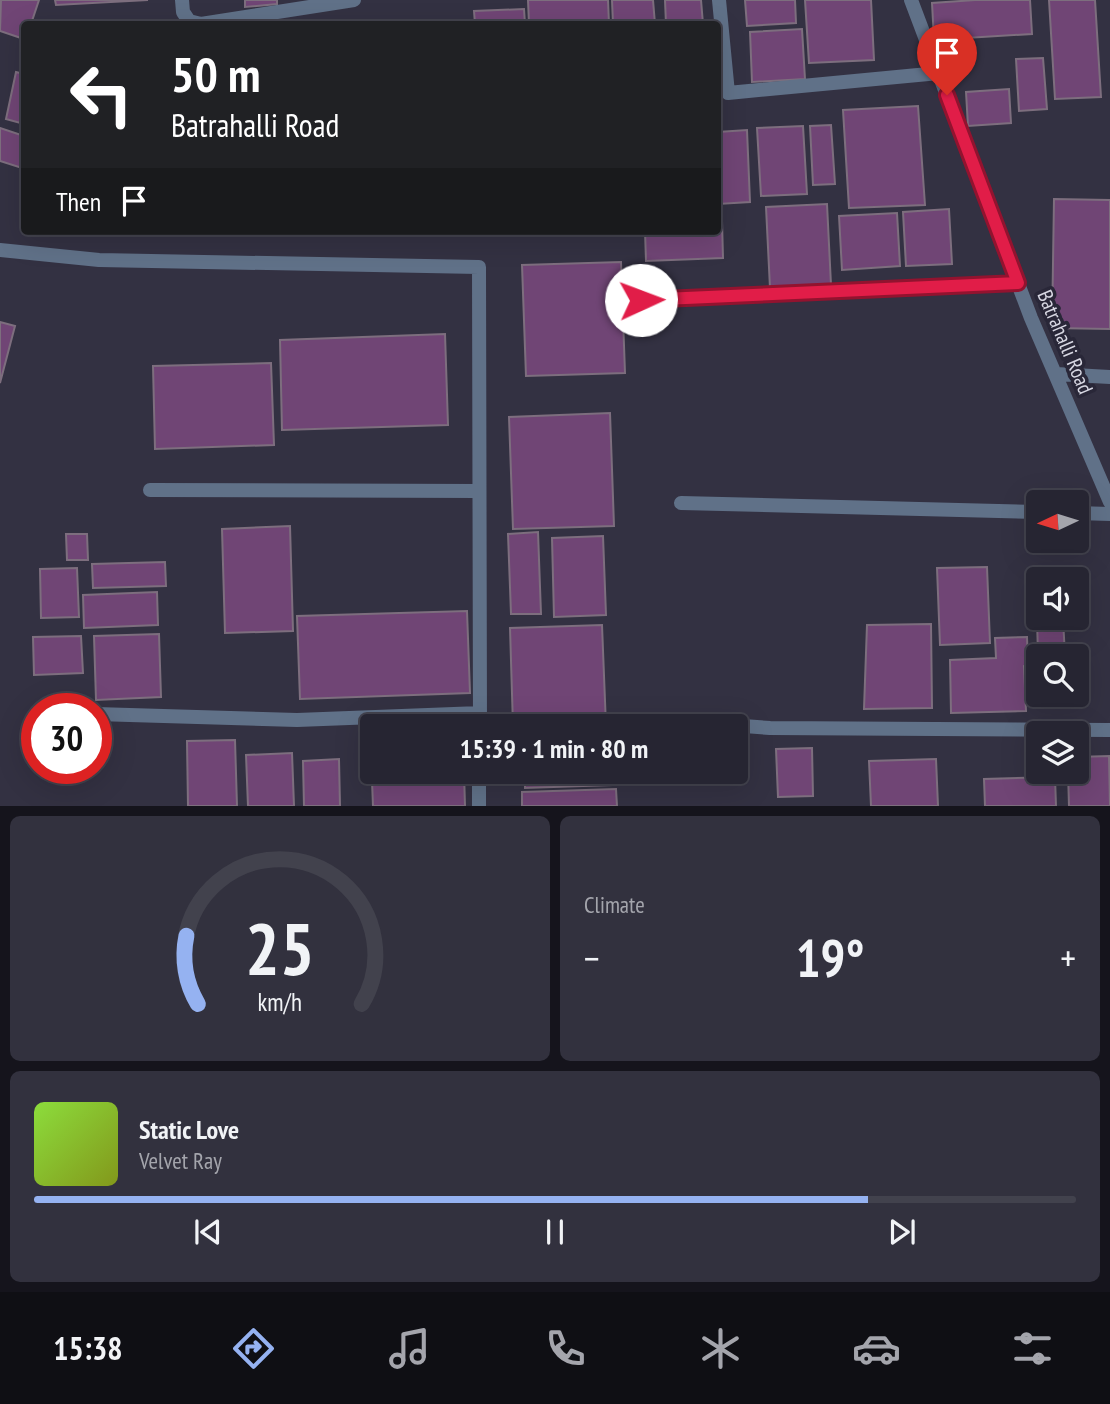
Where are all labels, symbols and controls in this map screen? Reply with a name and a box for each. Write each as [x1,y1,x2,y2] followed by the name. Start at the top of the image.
[917,23,977,95] pin
[928,34,966,72] icon: arrive
[171,42,260,106] text: 50 m
[56,49,147,140] icon: left
[171,104,339,146] text: Batrahalli Road
[115,182,153,220] icon: arrive
[56,185,101,218] text: Then
[604,263,678,337] position arrow
[1031,286,1099,398] street label: Batrahalli Road
[1026,490,1088,553] north arrow
[1026,490,1089,784] map controls
[1026,567,1089,630] button: sound
[1026,644,1089,707] button: search
[21,693,112,784] speed limit sign: 30
[1026,721,1089,784] button: layers
[460,732,648,765] text: 15:39 · 1 min · 80 m
[584,890,645,919] text: Climate
[245,901,315,995] text: 25
[796,924,864,991] text: 19°
[584,933,600,982] text: −
[1060,933,1076,982] text: +
[258,986,302,1018] text: km/h
[139,1113,239,1146] text: Static Love
[139,1146,222,1175] text: Velvet Ray
[189,1213,227,1251] icon: previous
[536,1213,574,1251] icon: pause
[883,1213,921,1251] icon: next
[229,1324,278,1373] icon: directions
[385,1324,434,1373] icon: music
[541,1324,590,1373] icon: phone
[696,1324,745,1373] icon: climate
[852,1324,901,1373] icon: car
[1008,1324,1057,1373] icon: filters
[53,1327,123,1369] text: 15:38

